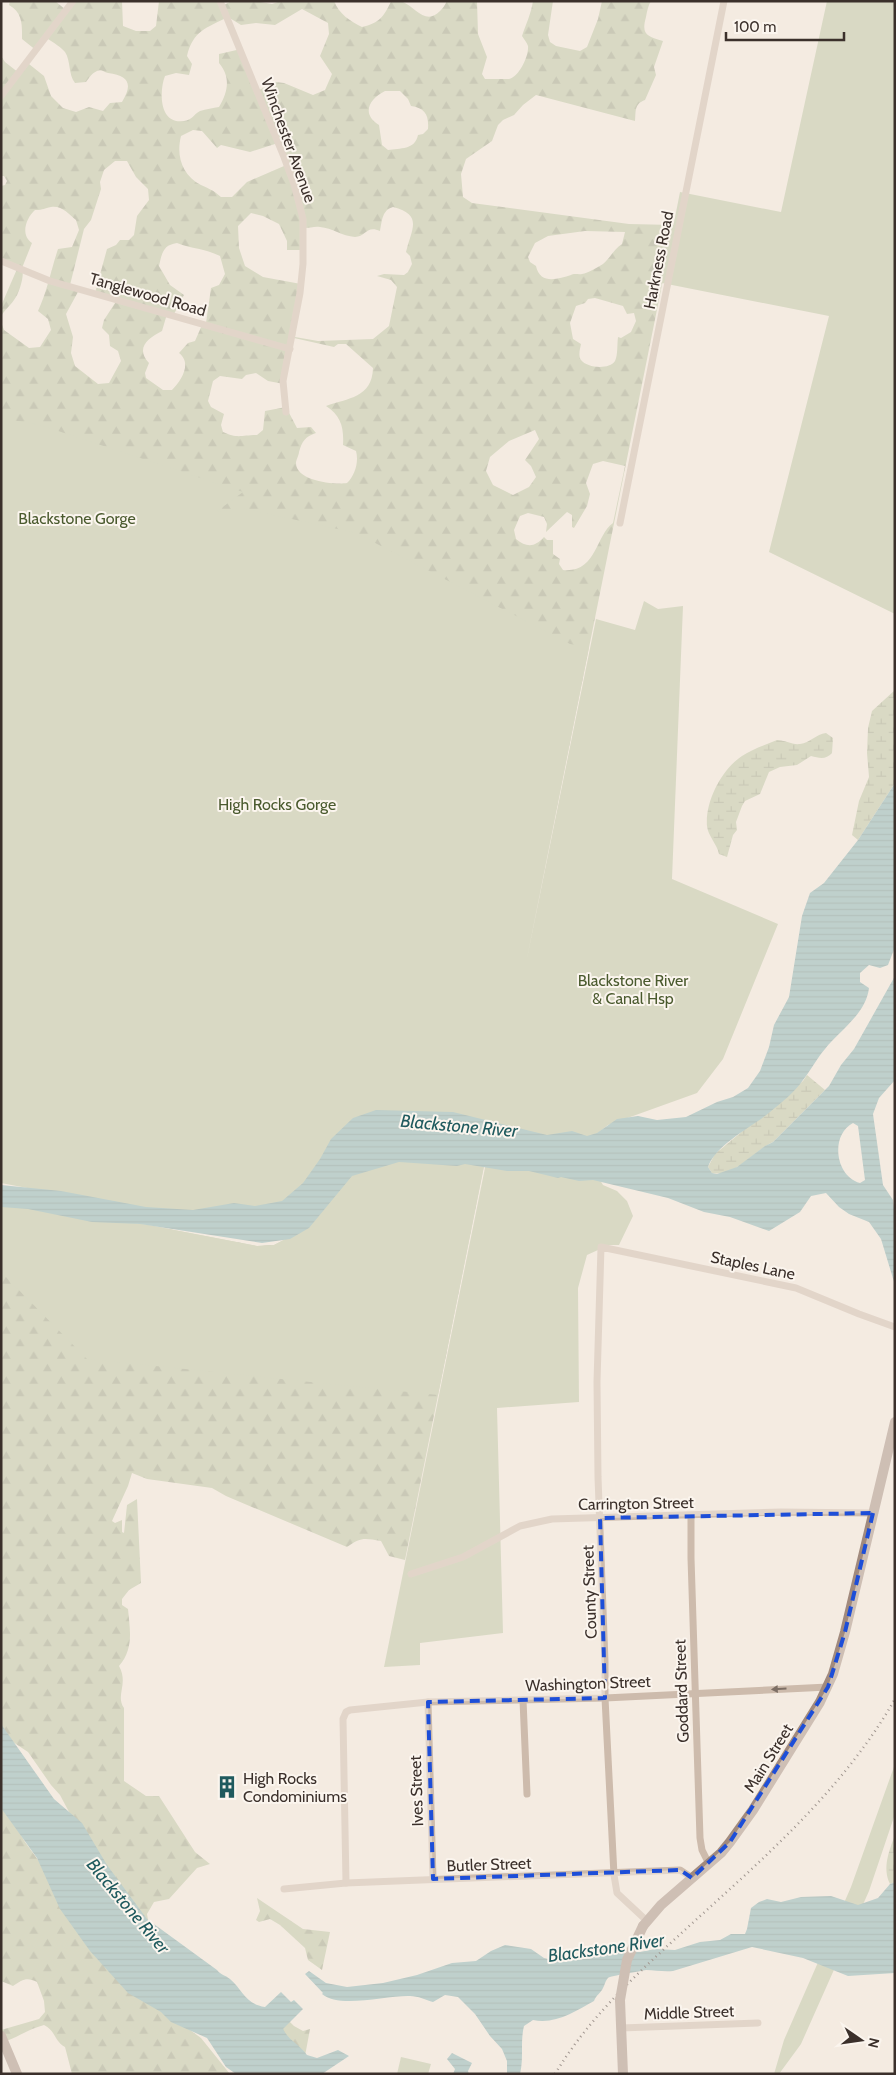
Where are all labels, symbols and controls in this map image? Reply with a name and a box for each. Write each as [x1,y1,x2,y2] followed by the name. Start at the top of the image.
[726,10,844,42] scale bar
[734,18,776,36] text: 100 m
[257,75,320,205] street label: Winchester Avenue
[640,209,677,311] street label: Harkness Road
[87,269,208,320] street label: Tanglewood Road
[18,509,136,528] park label: Blackstone Gorge
[218,795,336,814] park label: High Rocks Gorge
[578,971,689,1008] park label: Blackstone River & Canal Hsp
[400,1110,520,1142] water label: Blackstone River
[709,1247,797,1284] street label: Staples Lane
[578,1493,695,1514] street label: Carrington Street
[578,1544,601,1639] street label: County Street
[670,1638,693,1743] street label: Goddard Street
[525,1672,652,1695] street label: Washington Street
[771,1686,787,1694] one-way arrow
[740,1720,797,1796] street label: Main Street
[406,1754,427,1827] street label: Ives Street
[243,1769,347,1806] place label: High Rocks Condominiums
[214,1774,240,1800] building icon: High Rocks Condominiums
[82,1854,175,1959] water label: Blackstone River
[446,1854,532,1875] street label: Butler Street
[546,1929,667,1967] water label: Blackstone River
[643,2001,735,2024] street label: Middle Street
[836,2015,886,2065] north arrow
[864,2036,884,2050] text: N

